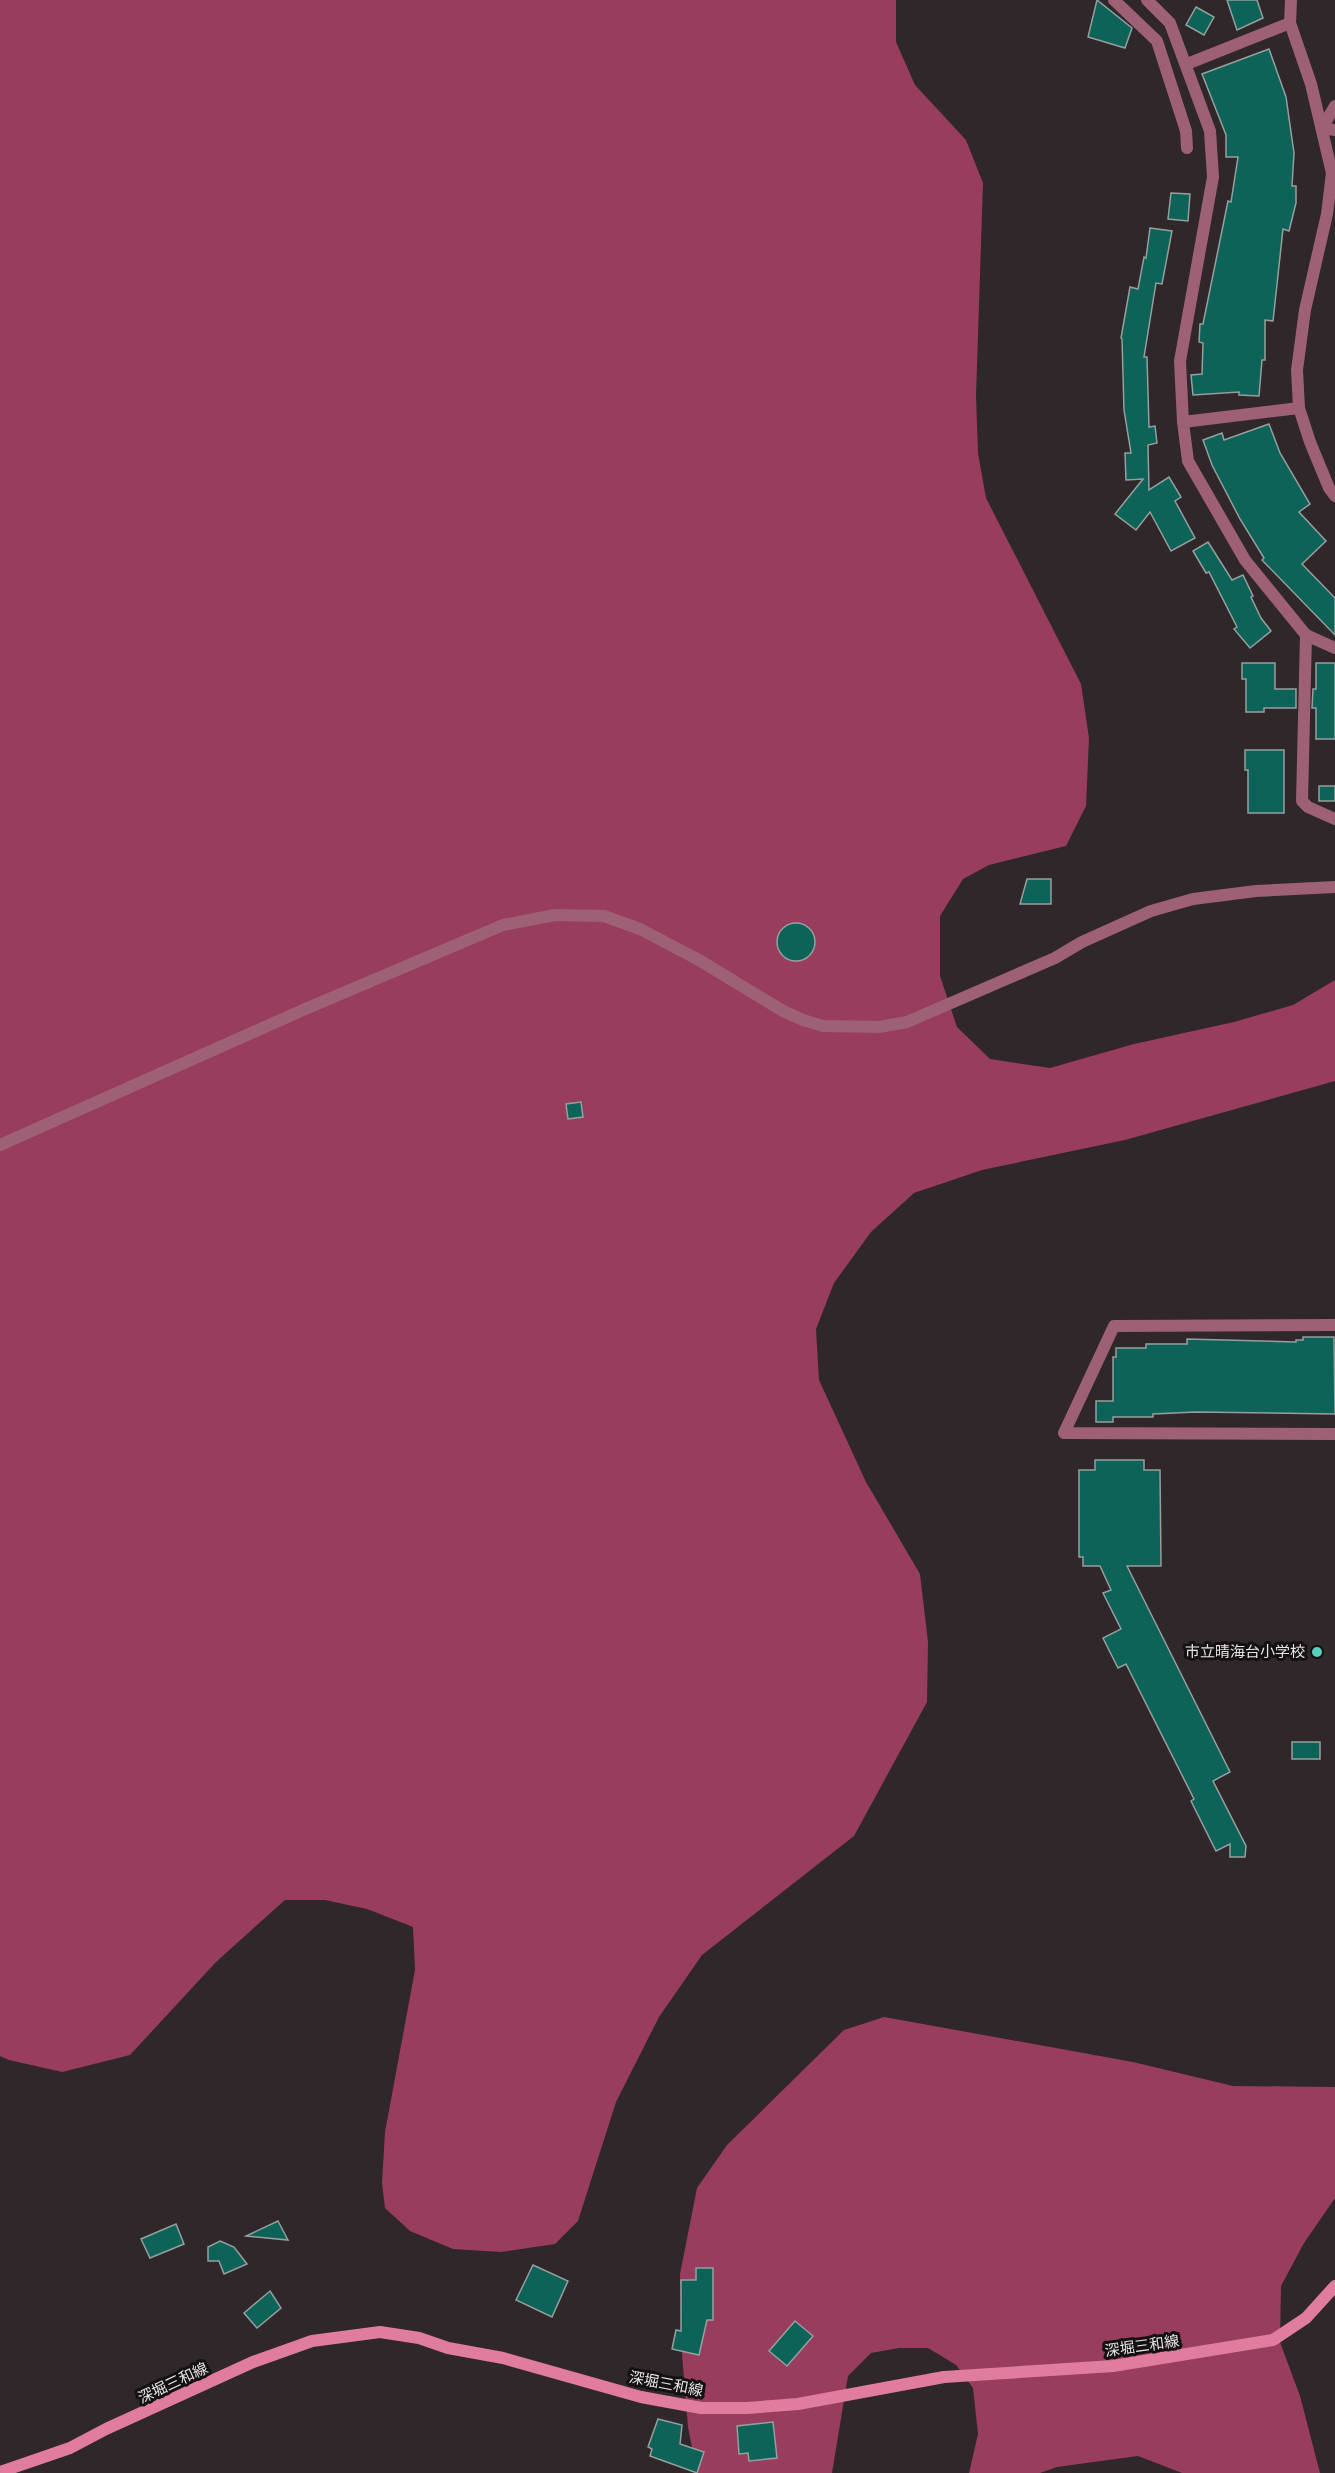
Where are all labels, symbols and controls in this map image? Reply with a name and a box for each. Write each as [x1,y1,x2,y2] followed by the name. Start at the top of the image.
[1185,1643,1305,1660] place label: 市立晴海台小学校
[1310,1645,1324,1659] marker: 市立晴海台小学校
[1104,2332,1180,2359] street label: 深堀三和線
[135,2359,210,2406] street label: 深堀三和線
[628,2368,705,2399] street label: 深堀三和線

